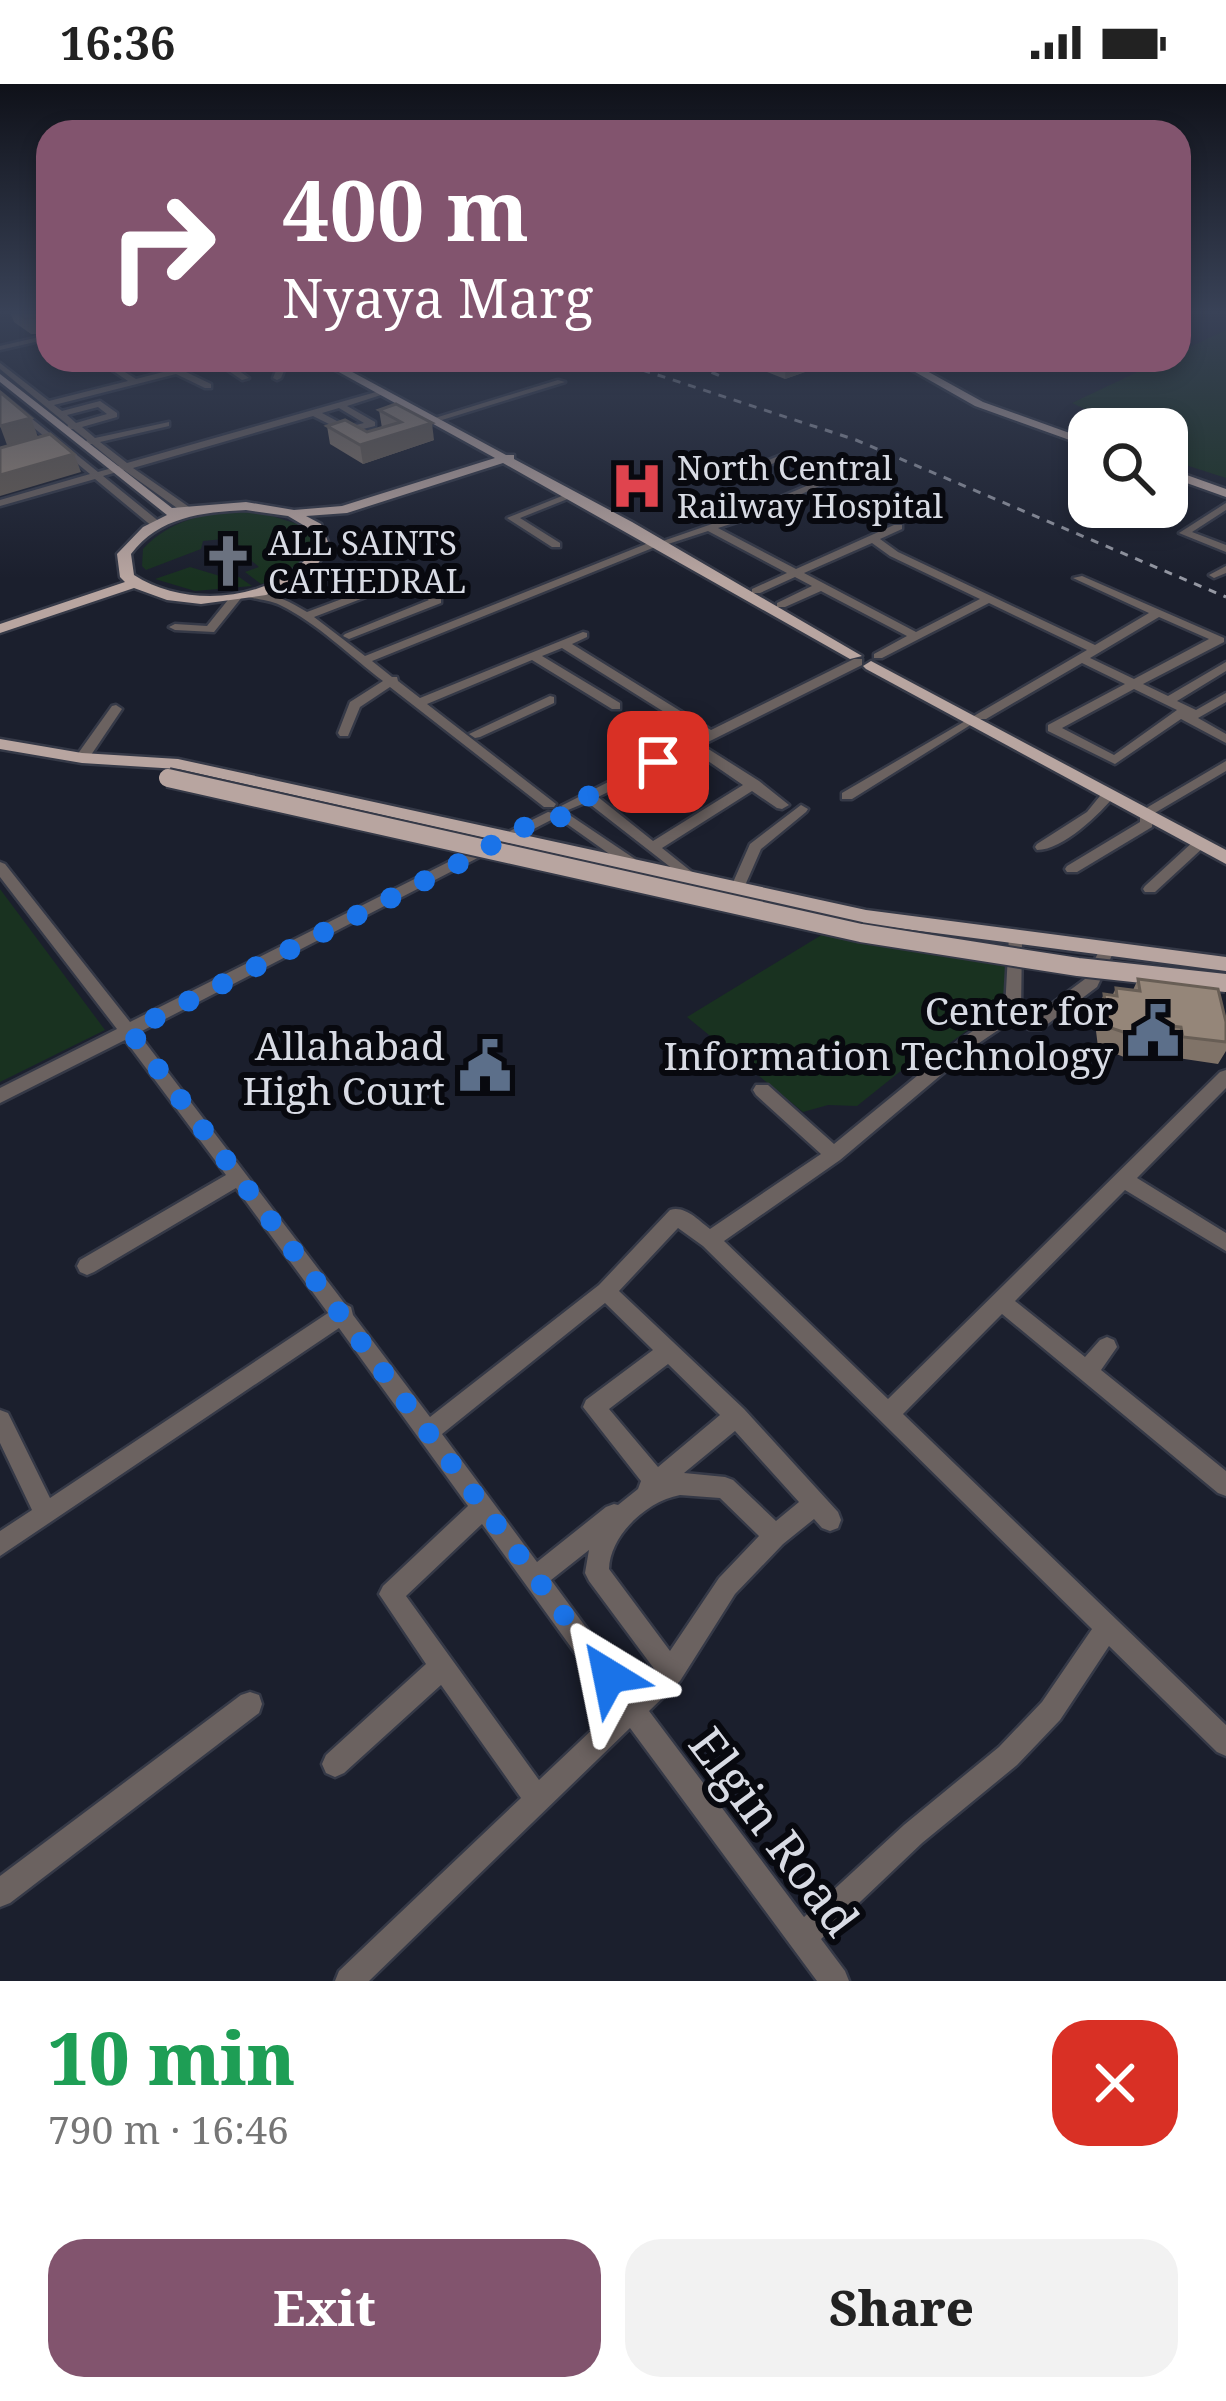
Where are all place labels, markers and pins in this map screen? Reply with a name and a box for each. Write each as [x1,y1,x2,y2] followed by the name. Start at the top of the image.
[677,445,943,528] place label: North Central Railway Hospital
[608,457,666,515] hospital icon: North Central Railway Hospital
[268,520,466,603] place label: ALL SAINTS CATHEDRAL
[199,532,257,590] church icon: ALL SAINTS CATHEDRAL
[607,711,709,813] pin
[663,983,1114,1081] place label: Center for Information Technology
[1124,1002,1182,1060] public building icon: Center for Information Technology
[242,1018,445,1116] place label: Allahabad High Court
[456,1037,514,1095] public building icon: Allahabad High Court

